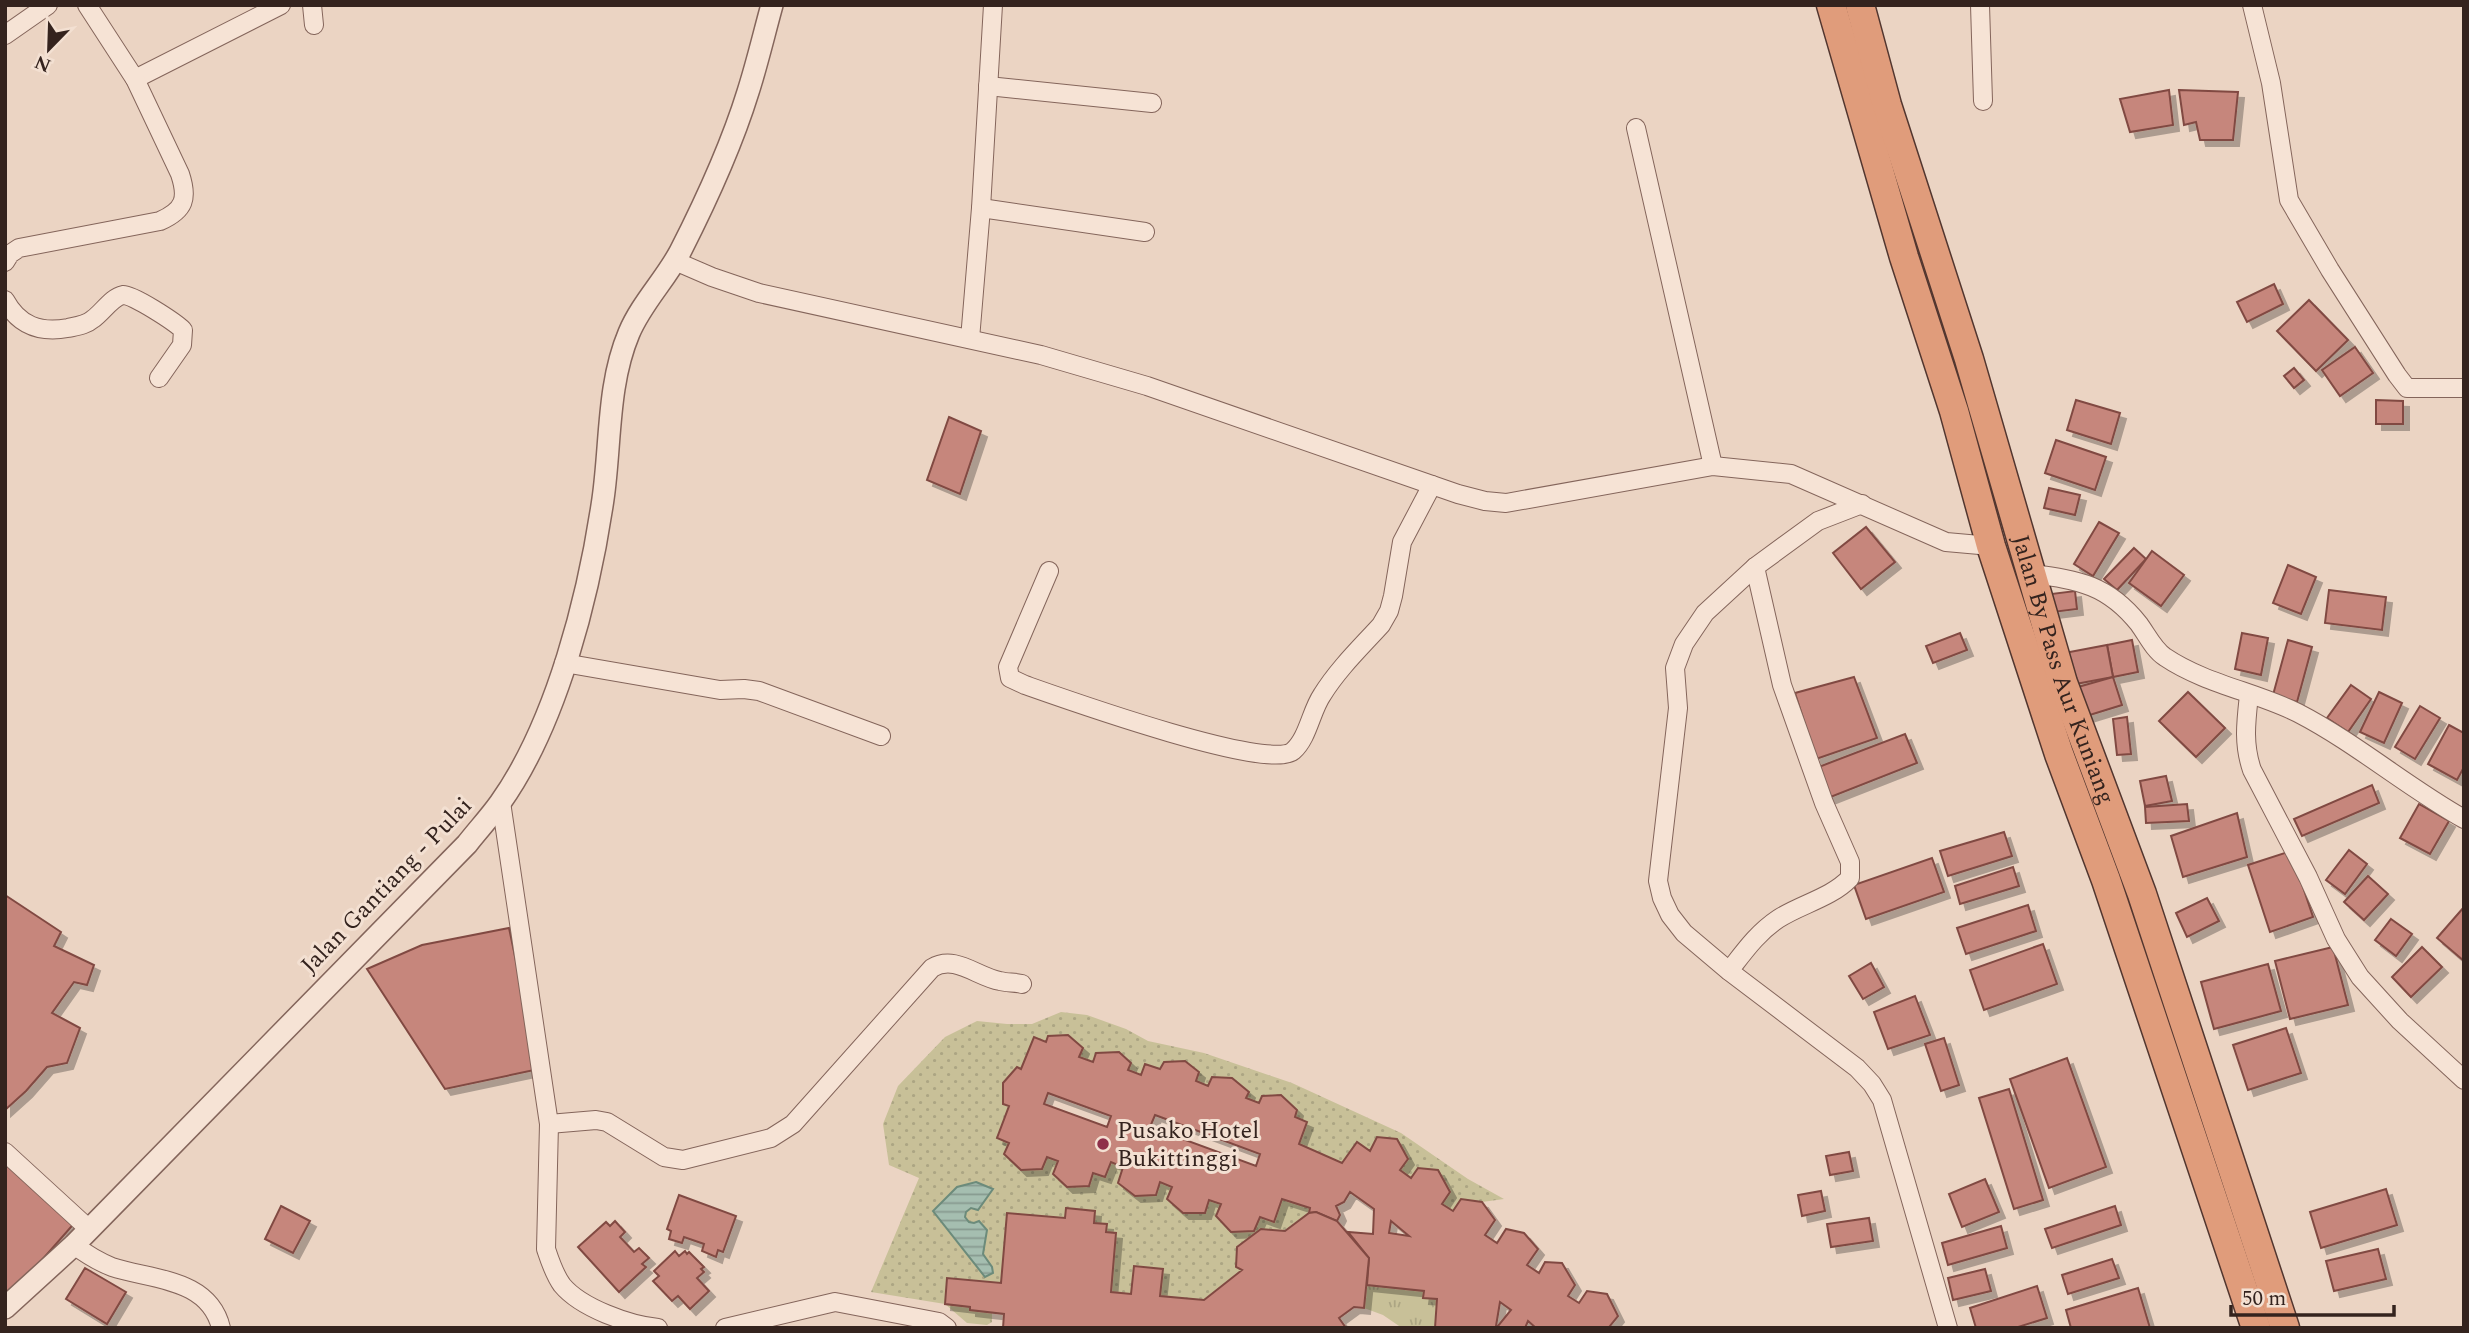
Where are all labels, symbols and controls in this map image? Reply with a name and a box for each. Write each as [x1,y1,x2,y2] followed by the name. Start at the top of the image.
[14,14,84,84] north arrow
[30,47,56,80] text: N
[2002,530,2124,810] street label: Jalan By Pass Aur Kuniang
[293,789,481,982] street label: Jalan Gantiang - Pulai
[1117,1113,1259,1177] place label: Pusako Hotel Bukittinggi
[1095,1136,1111,1152] marker: Pusako Hotel Bukittinggi
[2231,1274,2394,1318] scale bar
[2242,1283,2286,1315] text: 50 m

